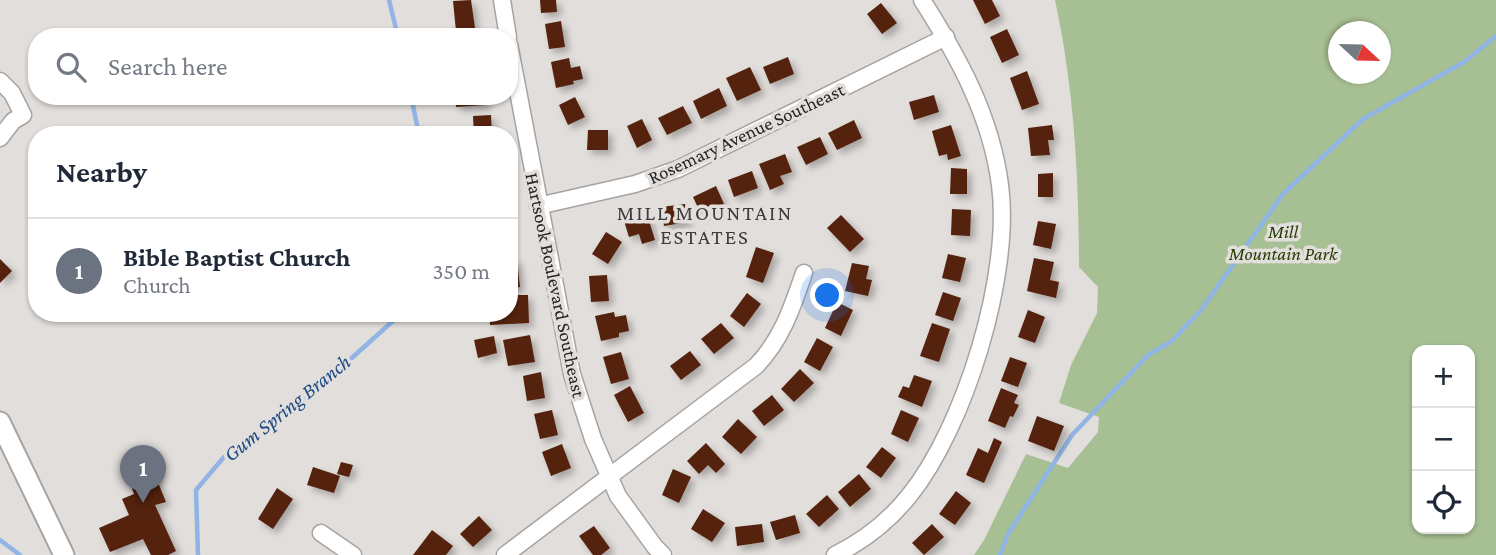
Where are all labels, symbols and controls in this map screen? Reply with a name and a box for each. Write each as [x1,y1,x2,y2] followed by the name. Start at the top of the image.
[1328,21,1391,84] north arrow
[28,28,518,105] search box
[52,48,90,86] icon: search
[108,52,227,81] text: Search here
[645,78,848,188] street label: Rosemary Avenue Southeast
[56,155,147,188] text: Nearby
[521,171,590,400] street label: Hartsook Boulevard Southeast
[617,201,793,249] district label: MILL MOUNTAIN ESTATES
[1228,221,1338,264] park label: Mill Mountain Park
[123,243,350,272] text: Bible Baptist Church
[75,258,83,284] text: 1
[432,258,490,284] text: 350 m
[123,272,191,298] text: Church
[810,278,844,312] your location
[1412,345,1475,534] map controls
[1412,345,1475,408] button: +
[219,350,355,466] water label: Gum Spring Branch
[1412,408,1475,471] button: −
[120,445,166,503] pin: 1
[1412,471,1475,534] button: locate

